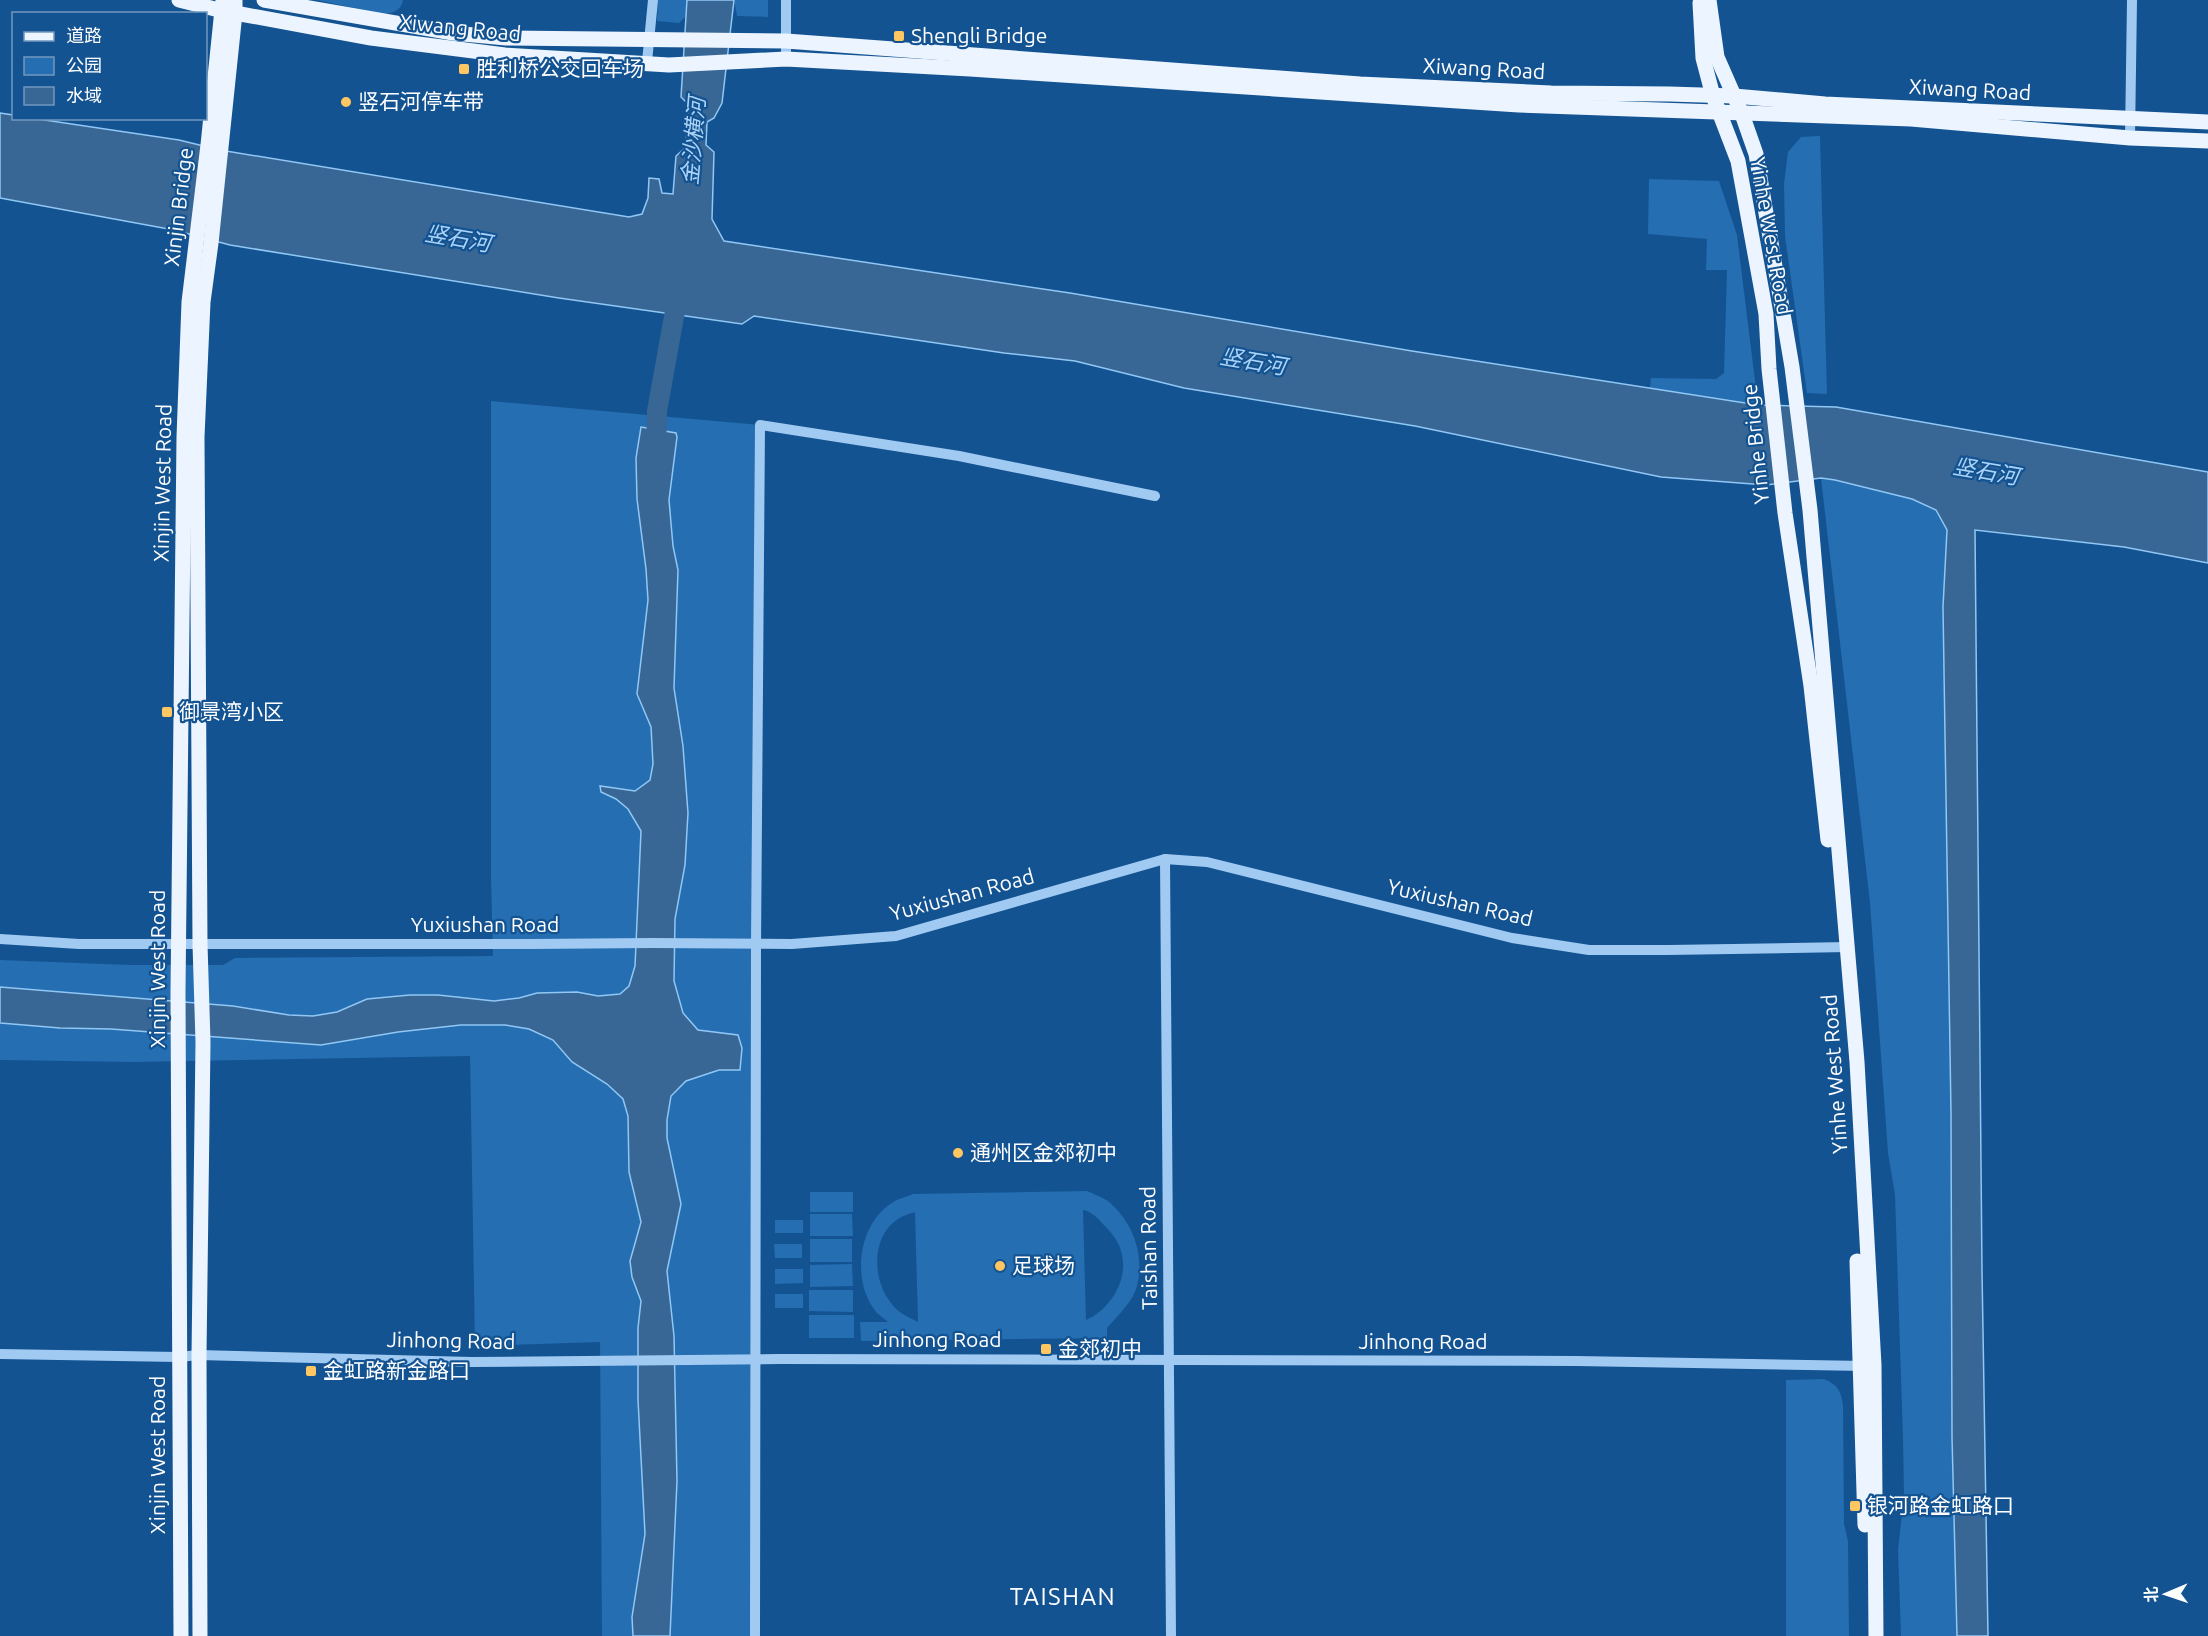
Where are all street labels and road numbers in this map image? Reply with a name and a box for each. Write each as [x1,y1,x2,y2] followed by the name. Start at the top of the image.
[398,9,522,45] street label: Xiwang Road
[1422,53,1546,83] street label: Xiwang Road
[1908,74,2032,104] street label: Xiwang Road
[159,146,197,268] street label: Xinjin Bridge
[1746,155,1798,317] street label: Yinhe West Road
[1737,383,1773,505] street label: Yinhe Bridge
[149,404,175,562] street label: Xinjin West Road
[887,863,1037,925] street label: Yuxiushan Road
[1385,874,1535,930] street label: Yuxiushan Road
[145,890,169,1048] street label: Xinjin West Road
[411,912,559,936] street label: Yuxiushan Road
[1816,994,1852,1155] street label: Yinhe West Road
[1135,1186,1161,1310] street label: Taishan Road
[386,1327,516,1353] street label: Jinhong Road
[873,1327,1001,1351] street label: Jinhong Road
[1359,1329,1487,1353] street label: Jinhong Road
[145,1376,169,1534] street label: Xinjin West Road

